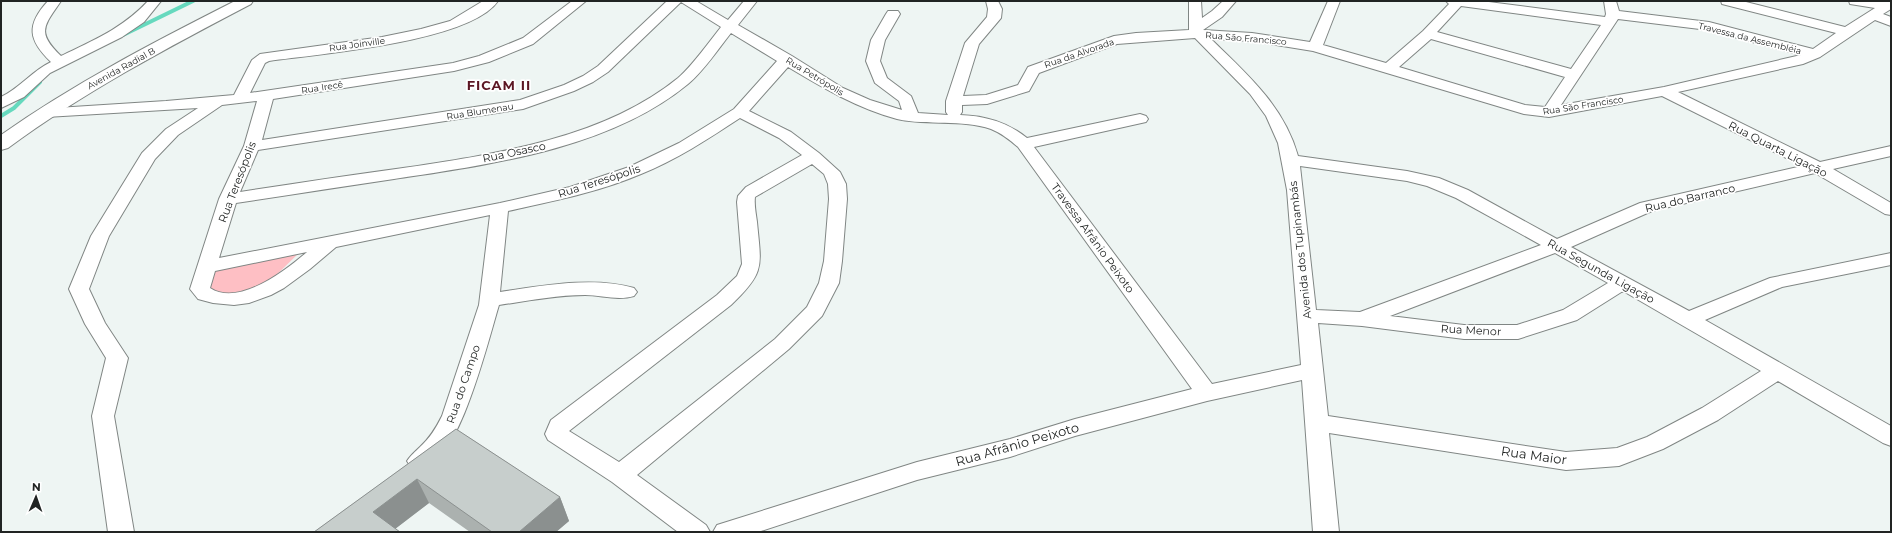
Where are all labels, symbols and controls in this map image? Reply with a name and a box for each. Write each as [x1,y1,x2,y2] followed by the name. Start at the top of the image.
[1697,20,1803,56] street label: Travessa da Assembléia
[1205,29,1288,47] street label: Rua São Francisco
[328,35,386,53] street label: Rua Joinville
[1043,36,1115,70] street label: Rua da Alvorada
[85,45,157,91] street label: Avenida Radial B
[784,54,847,98] street label: Rua Petrópolis
[467,77,531,93] district label: FICAM II
[300,78,344,96] street label: Rua Irecê
[1542,93,1625,117] street label: Rua São Francisco
[446,100,514,122] street label: Rua Blumenau
[1726,118,1830,180] street label: Rua Quarta Ligação
[481,138,547,166] street label: Rua Osasco
[215,139,259,225] street label: Rua Teresópolis
[556,161,643,201] street label: Rua Teresópolis
[1048,180,1138,296] street label: Travessa Afrânio Peixoto
[1286,180,1314,320] street label: Avenida dos Tupinambás
[1644,181,1736,215] street label: Rua do Barranco
[1545,236,1657,306] street label: Rua Segunda Ligação
[1440,321,1502,339] street label: Rua Menor
[443,343,483,425] street label: Rua do Campo
[953,419,1081,469] street label: Rua Afrânio Peixoto
[1500,442,1568,468] street label: Rua Maior
[16,477,56,517] north arrow
[32,480,41,494] text: N

